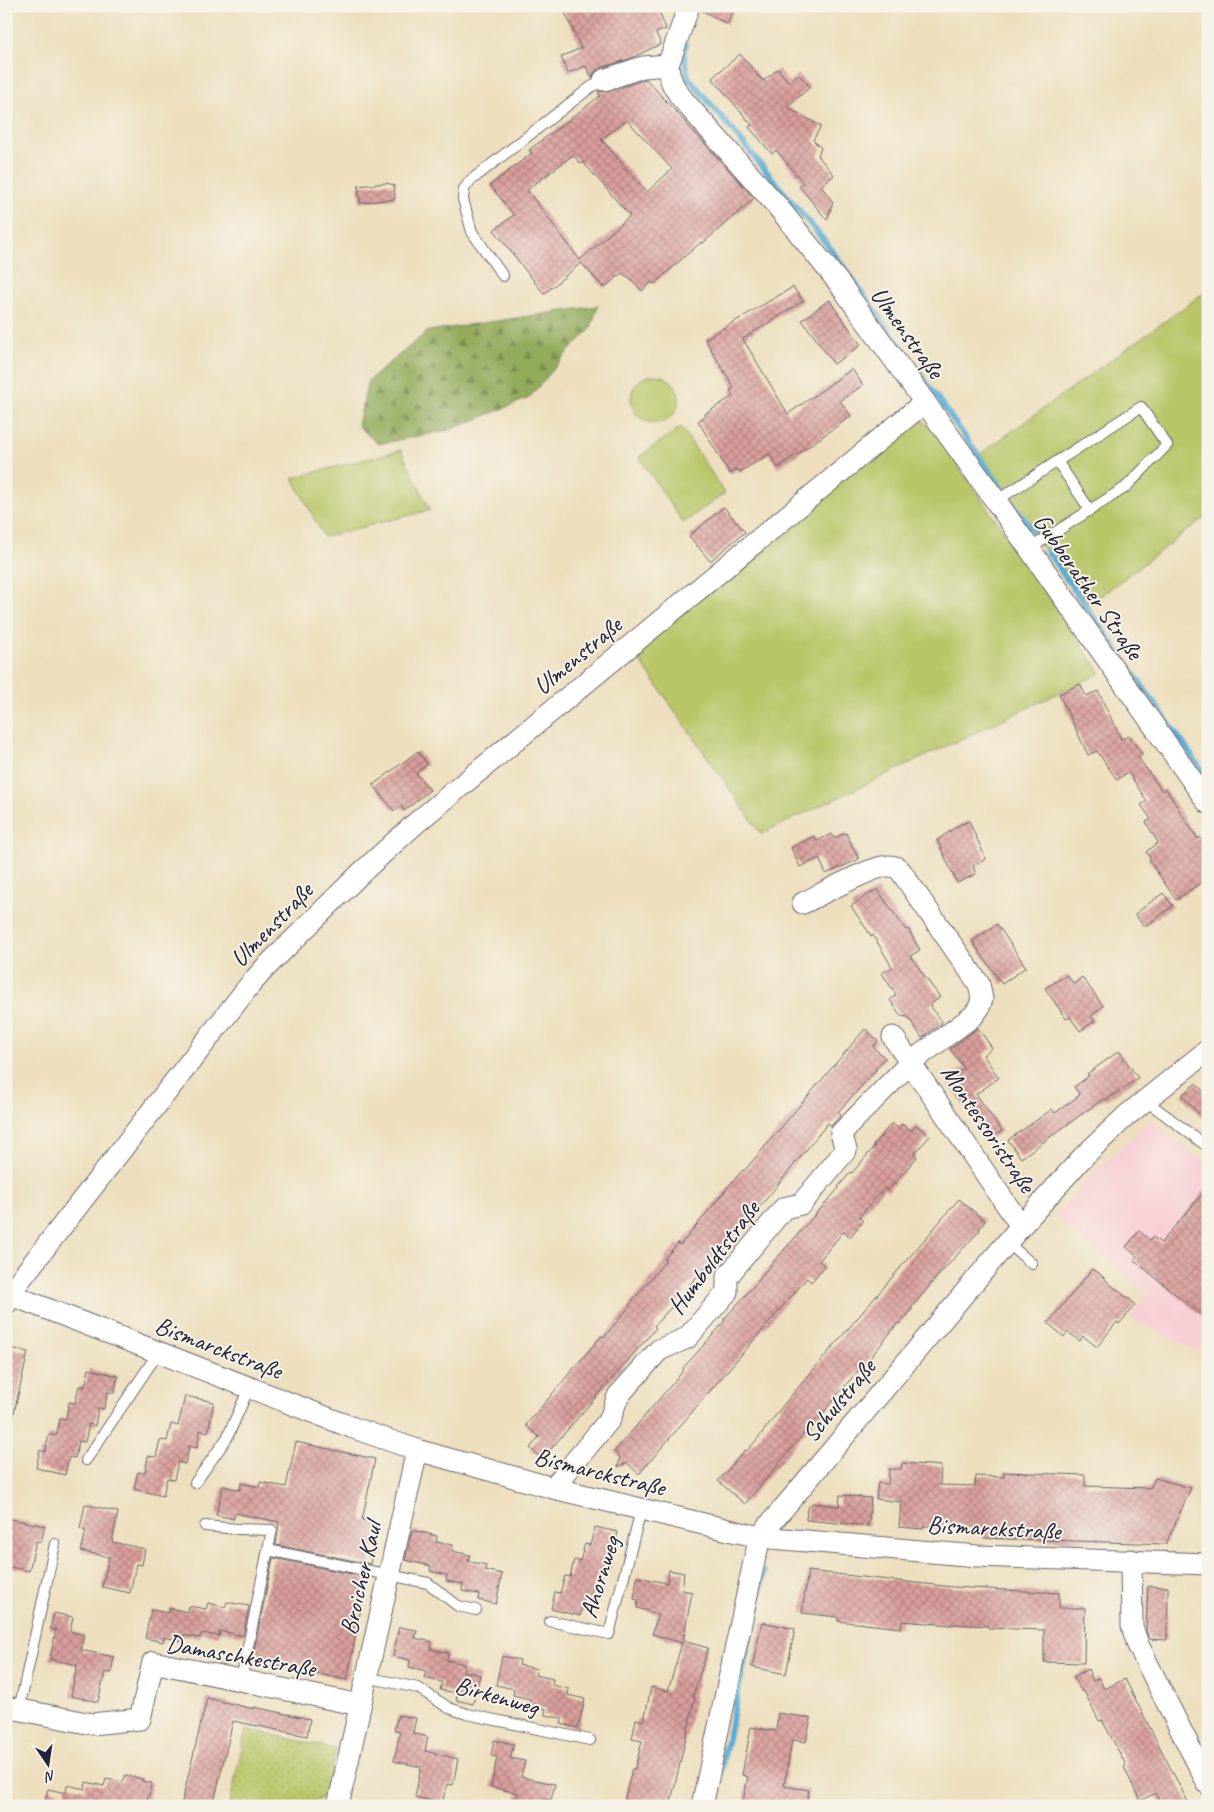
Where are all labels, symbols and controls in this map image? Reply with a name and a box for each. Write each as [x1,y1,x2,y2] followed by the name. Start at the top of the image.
[863,280,952,386] street label: Ulmenstraße
[1026,507,1151,667] street label: Gubberather Straße
[527,608,630,702] street label: Ulmenstraße
[224,874,321,974] street label: Ulmenstraße
[934,1058,1044,1200] street label: Montessoristraße
[661,1193,768,1321] street label: Humboldtstraße
[151,1309,288,1387] street label: Bismarckstraße
[795,1351,884,1449] street label: Schulstraße
[531,1440,670,1504] street label: Bismarckstraße
[926,1509,1063,1548] street label: Bismarckstraße
[332,1514,391,1638] street label: Broicher Kaul
[572,1531,628,1622] street label: Ahornweg
[164,1627,320,1685] street label: Damaschkestraße
[451,1669,544,1724] street label: Birkenweg
[22,1740,72,1790] north arrow
[42,1767,57,1786] text: N

